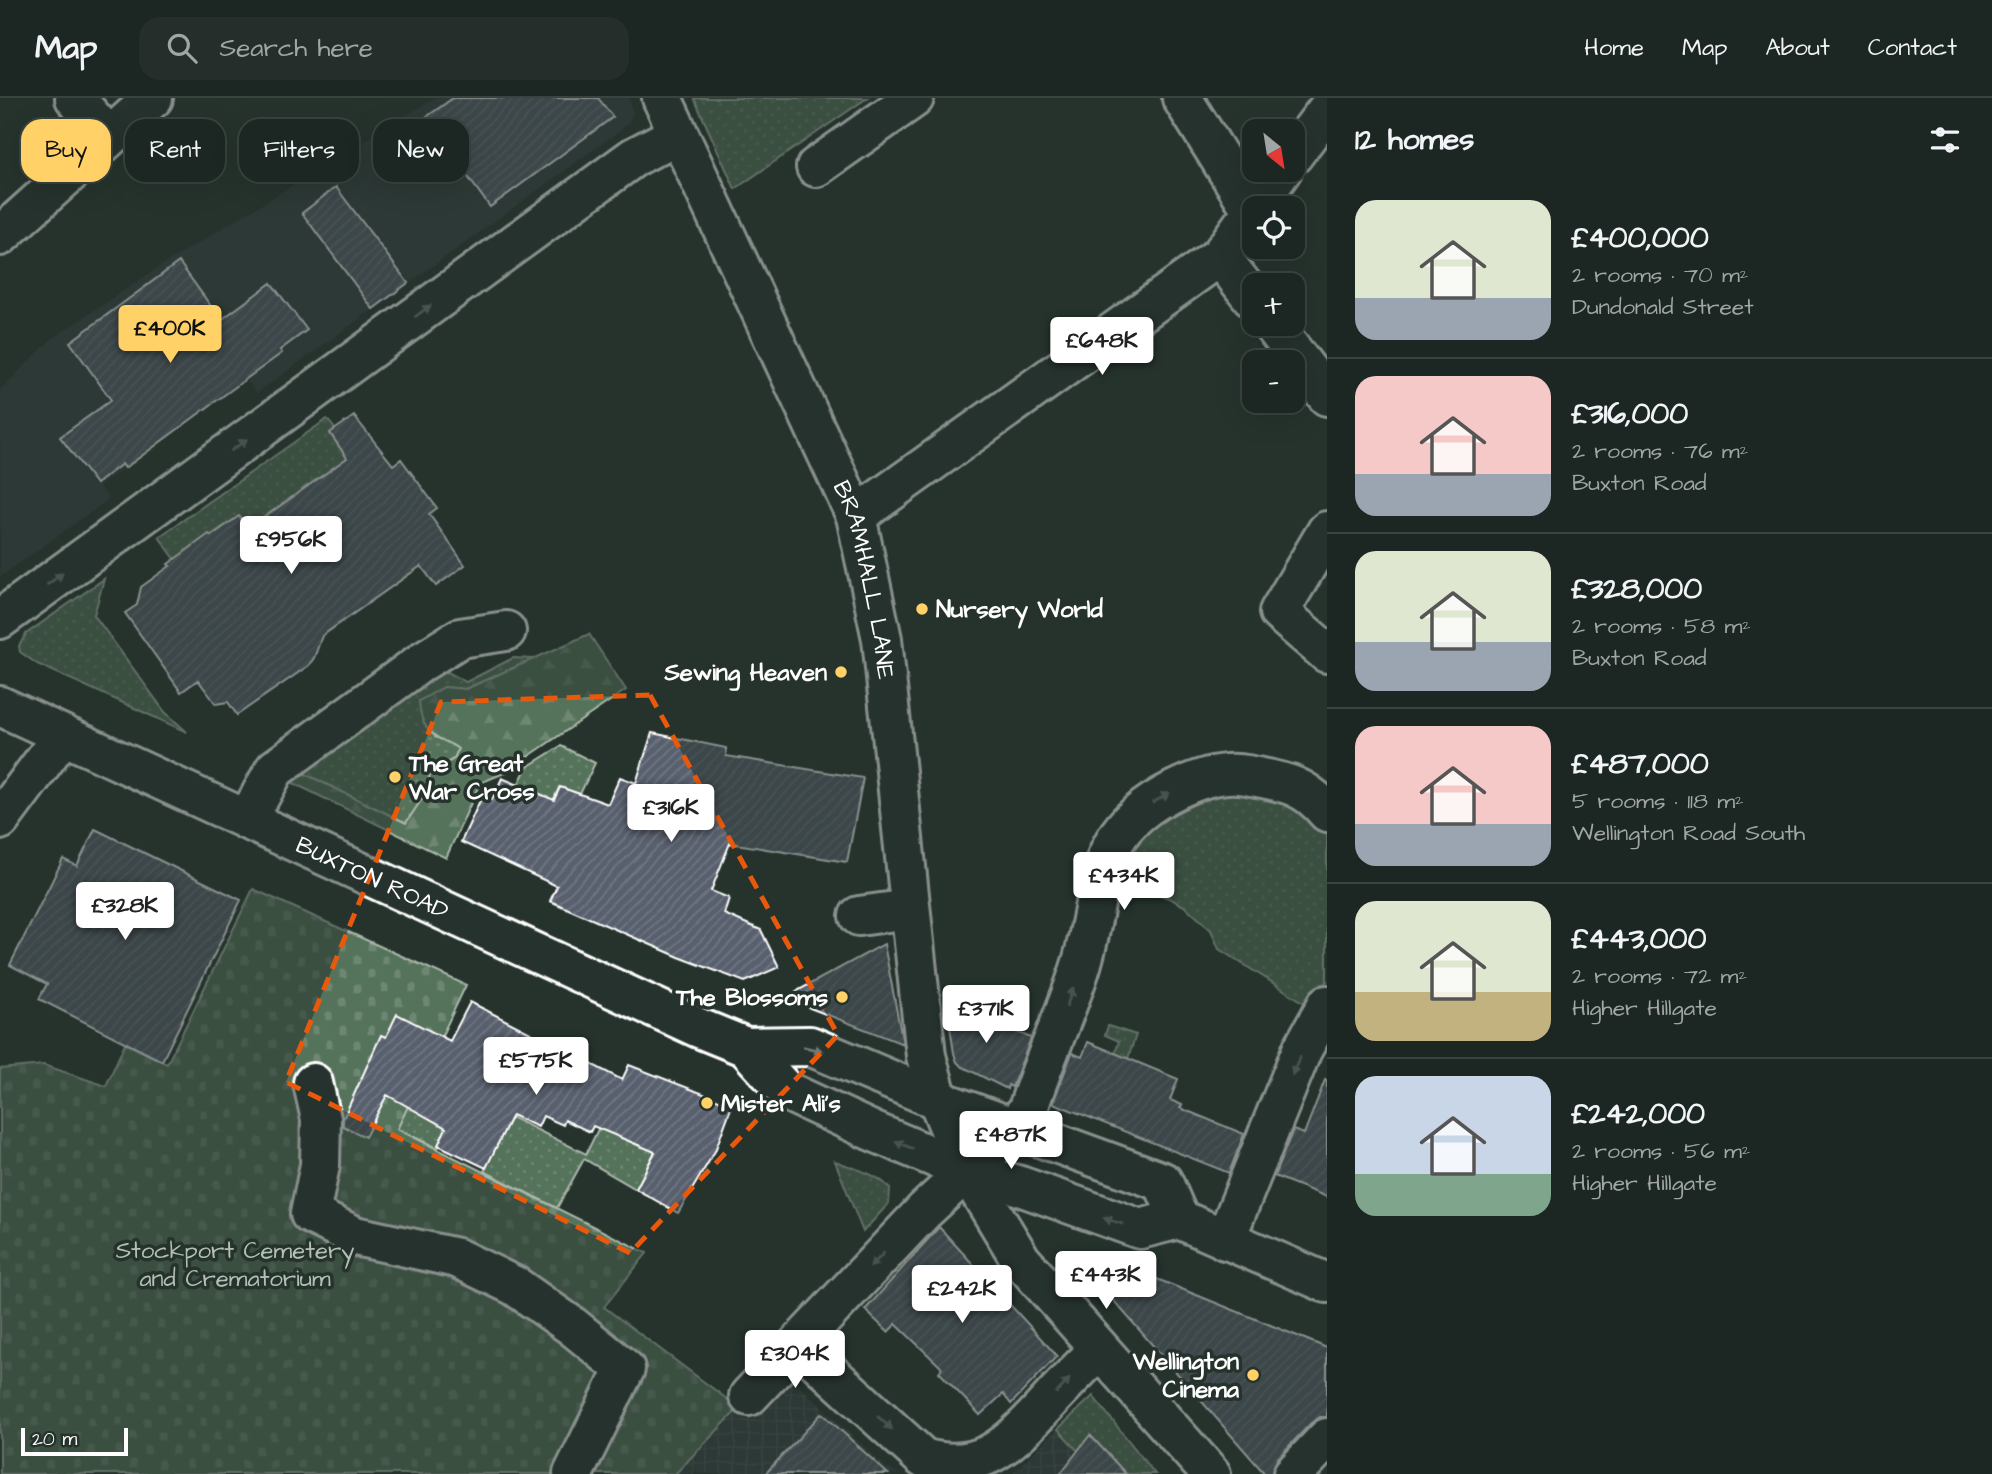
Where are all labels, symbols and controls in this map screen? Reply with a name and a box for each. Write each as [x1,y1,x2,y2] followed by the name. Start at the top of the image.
[139,17,629,80] search box
[35,25,97,71] text: Map
[163,29,201,67] icon: search
[219,30,373,66] text: Search here
[1584,31,1644,65] text: Home
[1682,31,1727,65] text: Map
[1765,31,1830,65] text: About
[1868,31,1957,65] text: Contact
[21,119,111,182] chip: Buy
[125,119,225,182] chip: Rent
[239,119,359,182] chip: Filters
[373,119,469,182] chip: New
[1242,119,1306,182] north arrow
[1242,119,1305,413] map controls
[1355,119,1474,161] text: 12 homes
[1926,121,1964,159] icon: filters
[1242,196,1305,259] button: locate
[1572,217,1709,259] text: £400,000
[1411,228,1495,312] icon: home
[1572,259,1748,291] text: 2 rooms · 70 m²
[1242,273,1305,336] button: +
[1572,291,1754,323] text: Dundonald Street
[413,304,432,318] one-way arrow
[121,306,219,365] pin: £400K
[135,312,206,344] text: £400K
[1053,317,1151,377] pin: £648K
[1066,324,1138,356] text: £648K
[1242,350,1305,413] button: −
[1572,393,1688,435] text: £316,000
[1411,404,1495,488] icon: home
[1572,435,1748,467] text: 2 rooms · 76 m²
[230,438,248,452] one-way arrow
[1572,467,1707,499] text: Buxton Road
[824,475,902,681] street label: BRAMHALL LANE
[242,517,340,576] pin: £956K
[256,523,326,555] text: £956K
[1572,568,1702,610] text: £328,000
[46,572,64,586] one-way arrow
[1411,579,1495,663] icon: home
[936,593,1104,629] place label: Nursery World
[914,601,930,617] marker: Nursery World
[1572,610,1751,642] text: 2 rooms · 58 m²
[1572,642,1707,674] text: Buxton Road
[663,656,827,691] place label: Sewing Heaven
[833,664,849,680] marker: Sewing Heaven
[1572,743,1709,785] text: £487,000
[408,747,534,809] place label: The Great War Cross
[1411,754,1495,838] icon: home
[387,769,403,785] marker: The Great War Cross
[622,784,720,844] pin: £316K
[1572,785,1744,817] text: 5 rooms · 118 m²
[643,791,699,823] text: £316K
[1151,792,1170,804] one-way arrow
[1572,817,1805,849] text: Wellington Road South
[290,829,454,928] street label: BUXTON ROAD
[1075,852,1173,912] pin: £434K
[1089,859,1159,891] text: £434K
[76,882,174,942] pin: £328K
[92,889,158,921] text: £328K
[1572,918,1706,960] text: £443,000
[1411,929,1495,1013] icon: home
[1572,960,1747,992] text: 2 rooms · 72 m²
[675,981,828,1015] place label: The Blossoms
[937,986,1035,1045] pin: £371K
[1065,986,1076,1007] one-way arrow
[834,989,850,1005] marker: The Blossoms
[958,992,1014,1024] text: £371K
[1572,992,1717,1024] text: Higher Hillgate
[487,1038,585,1097] pin: £575K
[499,1044,573,1076] text: £575K
[803,1044,825,1055] one-way arrow
[1290,1055,1301,1076] one-way arrow
[721,1087,841,1121] place label: Mister Ali's
[1572,1093,1705,1135] text: £242,000
[699,1095,715,1111] marker: Mister Ali's
[1411,1104,1495,1188] icon: home
[962,1112,1060,1171] pin: £487K
[975,1118,1047,1150] text: £487K
[1572,1135,1750,1167] text: 2 rooms · 56 m²
[894,1139,915,1150] one-way arrow
[1572,1167,1717,1199] text: Higher Hillgate
[1102,1215,1123,1225] one-way arrow
[116,1234,354,1296] park label: Stockport Cemetery and Crematorium
[869,1251,885,1268] one-way arrow
[1057,1252,1155,1311] pin: £443K
[1071,1258,1141,1290] text: £443K
[913,1266,1011,1325] pin: £242K
[928,1272,996,1304] text: £242K
[746,1330,844,1390] pin: £304K
[761,1337,829,1369] text: £304K
[1132,1345,1240,1407] place label: Wellington Cinema
[1245,1367,1261,1383] marker: Wellington Cinema
[1055,1377,1071,1395] one-way arrow
[876,1415,894,1431] one-way arrow
[21,1425,128,1457] scale bar
[32,1426,77,1453] text: 20 m

